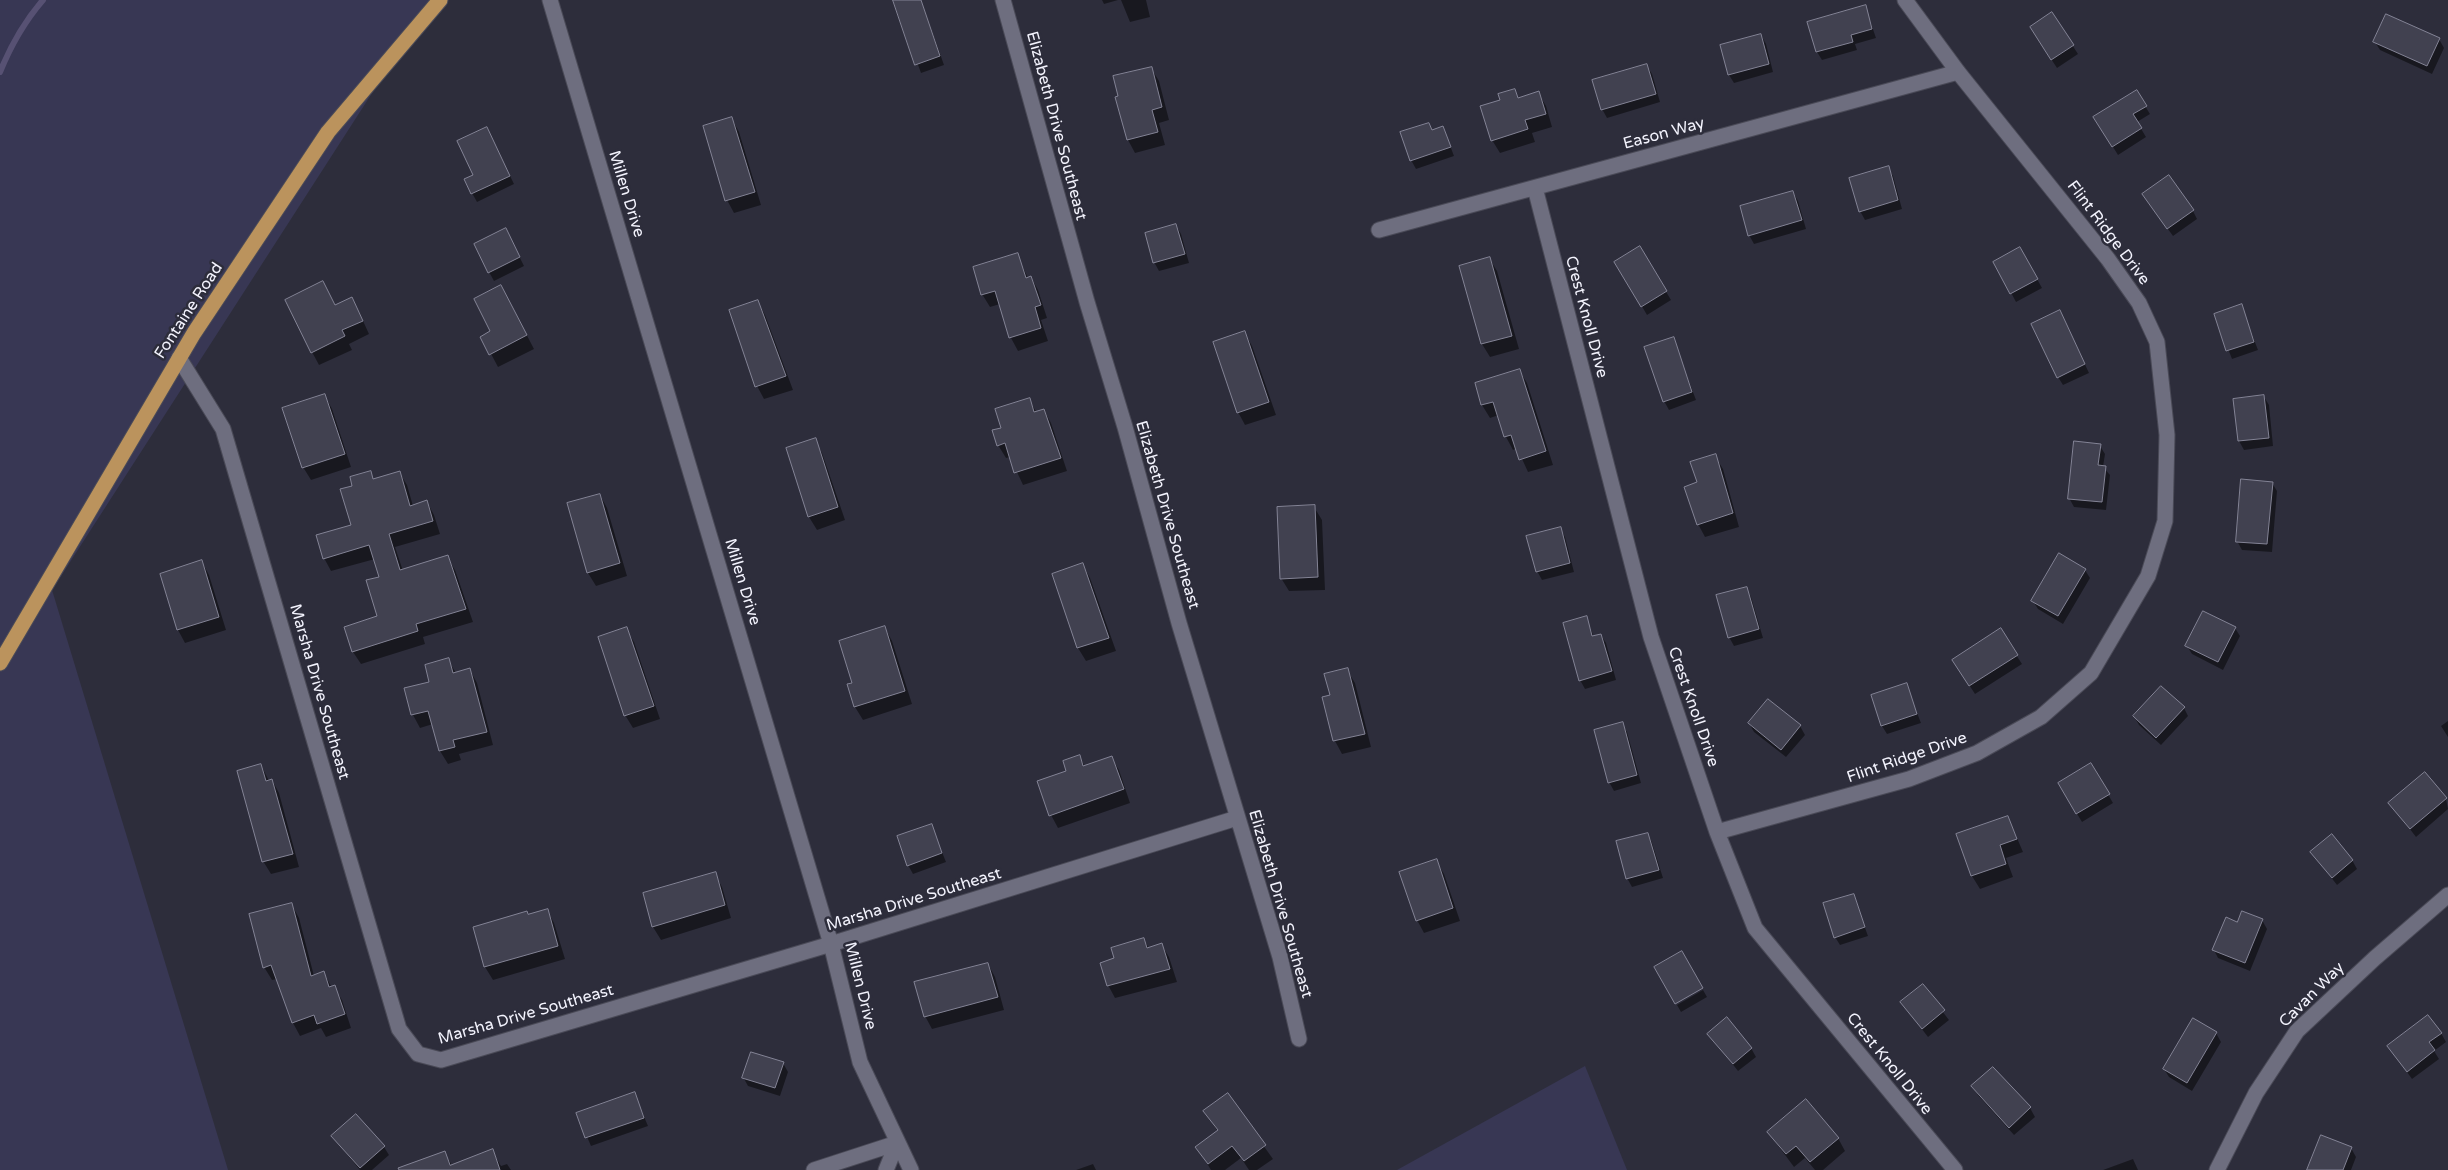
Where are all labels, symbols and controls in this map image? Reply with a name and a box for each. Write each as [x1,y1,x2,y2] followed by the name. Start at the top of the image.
[1022,29,1090,223] street label: Elizabeth Drive Southeast
[1621,114,1707,154] street label: Eason Way
[604,148,648,240] street label: Millen Drive
[2063,177,2153,289] street label: Flint Ridge Drive
[1560,254,1612,380] street label: Crest Knoll Drive
[151,259,227,363] street label: Fontaine Road
[1131,419,1203,611] street label: Elizabeth Drive Southeast
[720,536,764,628] street label: Millen Drive
[285,602,353,782] street label: Marsha Drive Southeast
[1663,645,1723,769] street label: Crest Knoll Drive
[1844,728,1970,788] street label: Flint Ridge Drive
[1244,808,1316,1000] street label: Elizabeth Drive Southeast
[824,864,1004,936] street label: Marsha Drive Southeast
[840,940,880,1032] street label: Millen Drive
[2275,958,2349,1032] street label: Cavan Way
[436,981,616,1049] street label: Marsha Drive Southeast
[1842,1009,1936,1119] street label: Crest Knoll Drive

